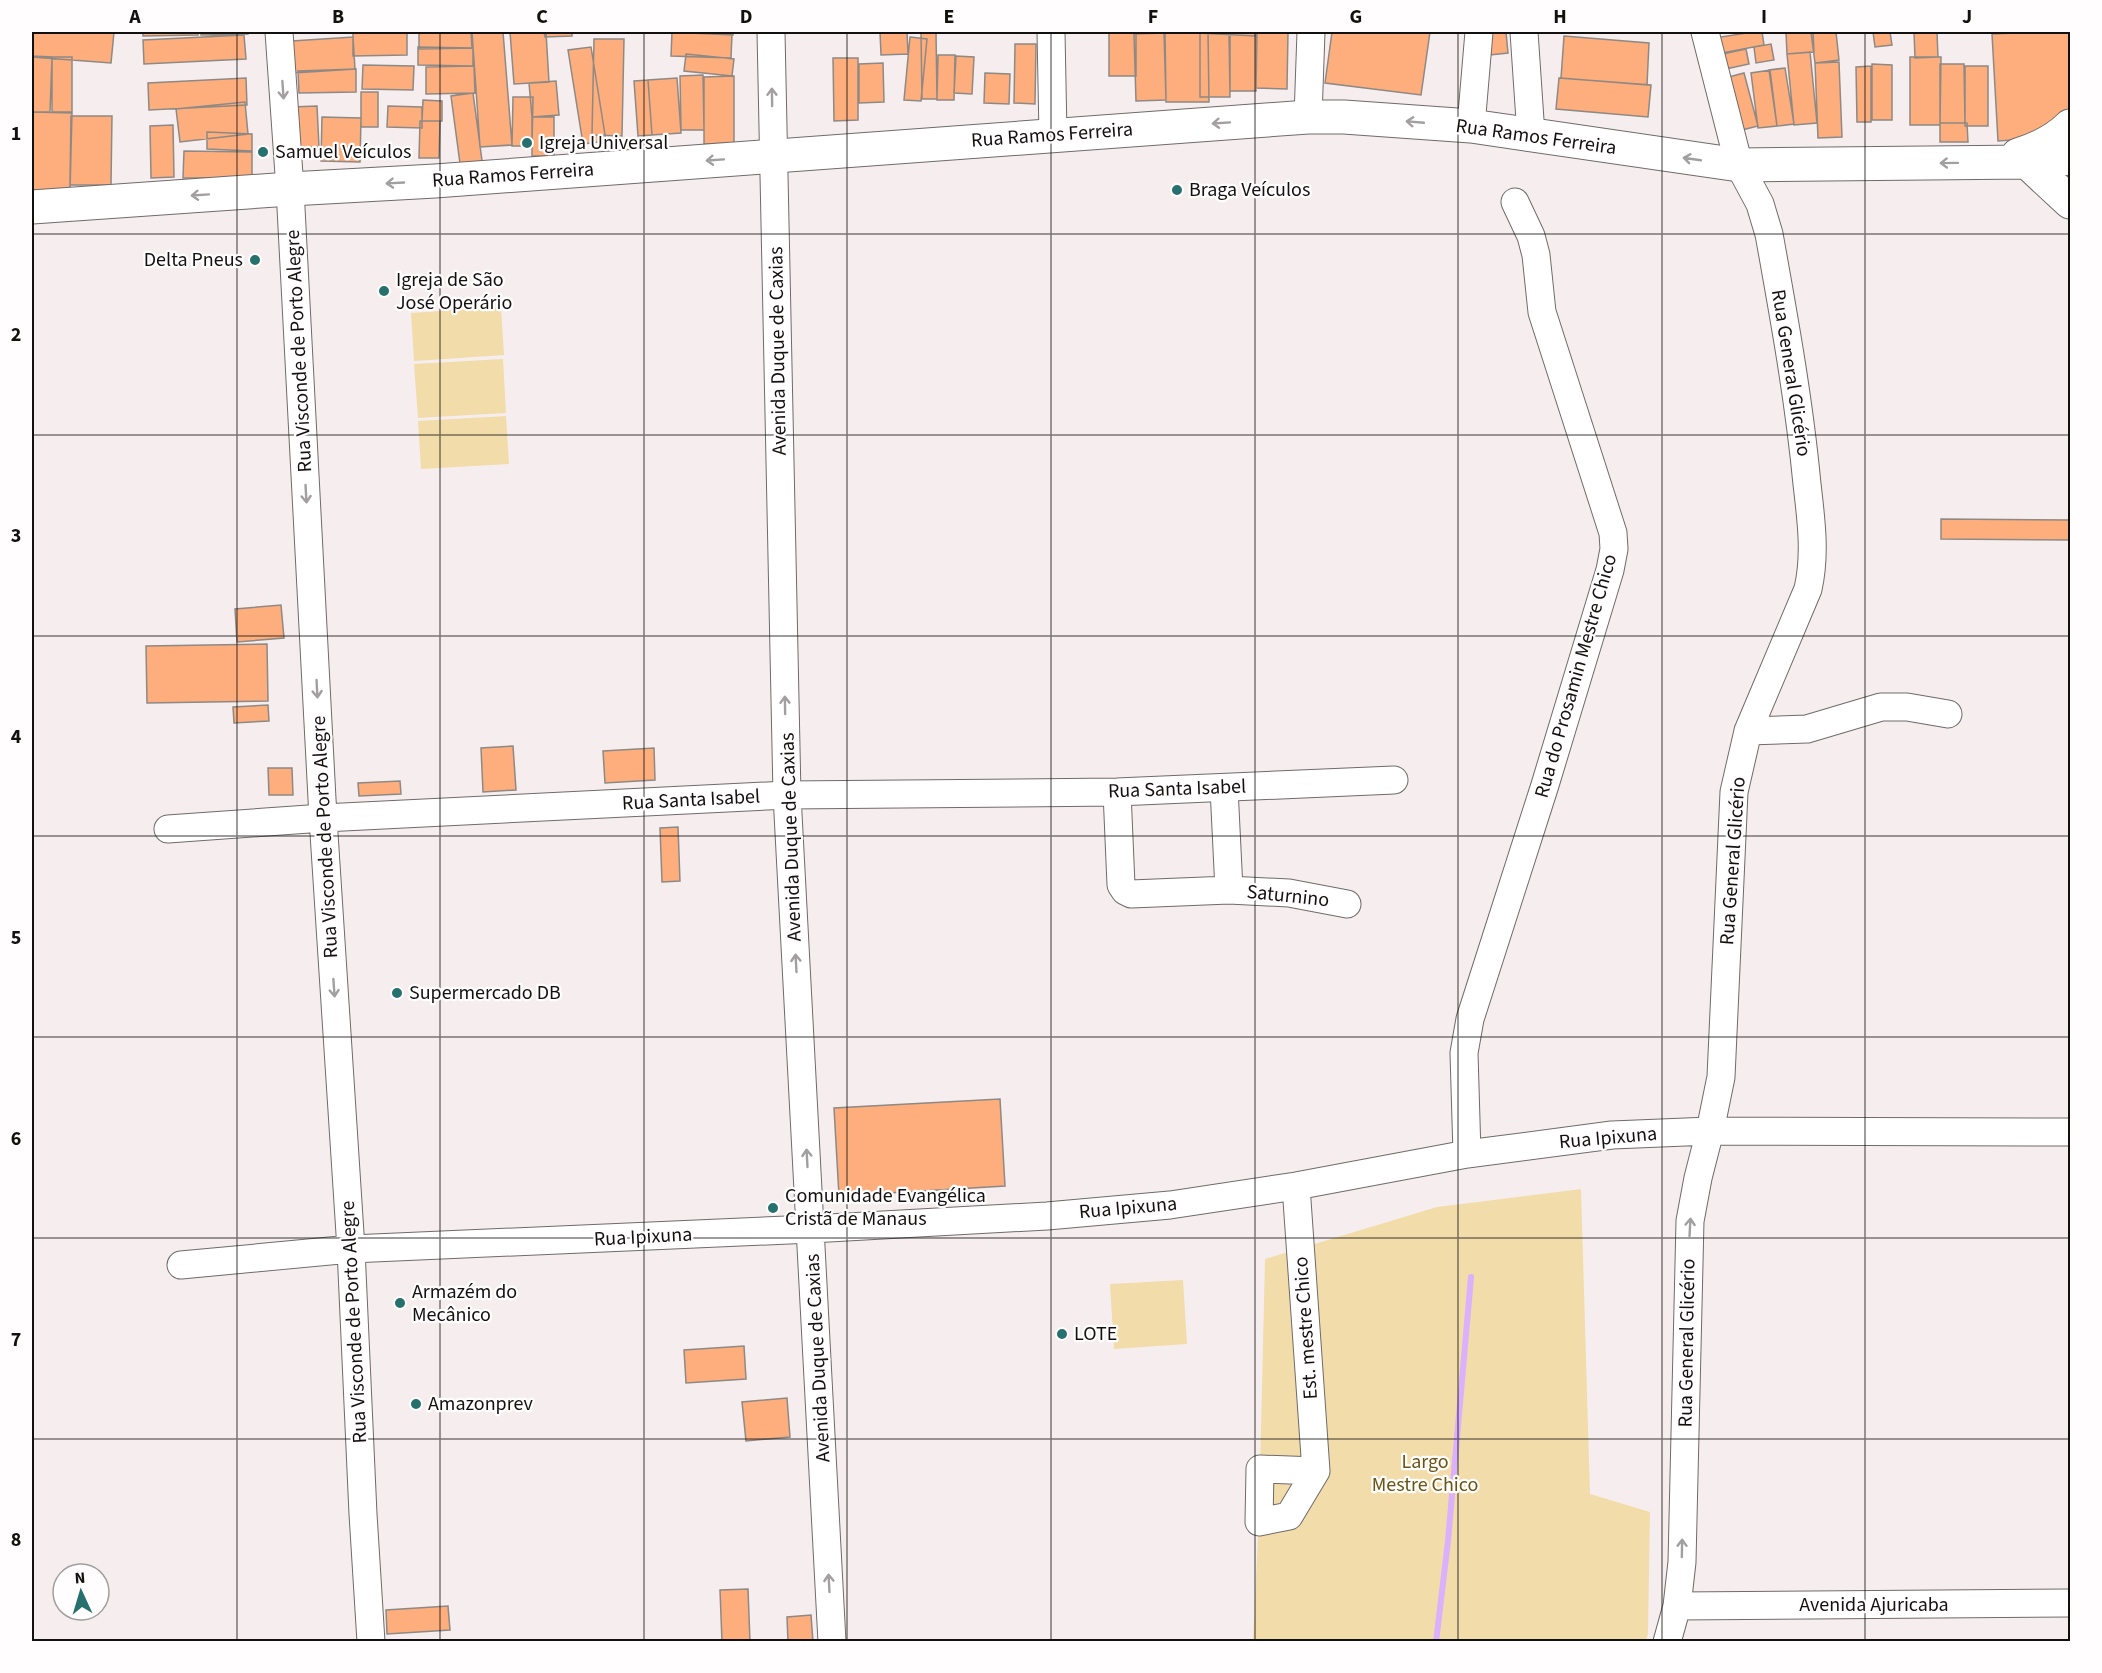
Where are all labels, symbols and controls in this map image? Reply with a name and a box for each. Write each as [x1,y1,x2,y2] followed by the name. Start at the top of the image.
[128,3,141,31] text: A
[332,3,344,31] text: B
[536,3,548,31] text: C
[740,3,752,31] text: D
[944,3,954,31] text: E
[1148,3,1158,31] text: F
[1350,3,1362,31] text: G
[1553,3,1567,31] text: H
[1761,3,1767,31] text: I
[1962,3,1972,31] text: J
[278,79,289,99] one-way arrow
[767,88,778,108] one-way arrow
[1454,112,1618,162] street label: Rua Ramos Ferreira
[970,115,1134,155] street label: Rua Ramos Ferreira
[1406,116,1426,127] one-way arrow
[1211,118,1231,129] one-way arrow
[11,120,21,148] text: 1
[539,129,668,157] place label: Igreja Universal
[520,136,534,150] marker: Igreja Universal
[275,138,411,166] place label: Samuel Veículos
[256,145,270,159] marker: Samuel Veículos
[1682,153,1702,164] one-way arrow
[705,154,725,165] one-way arrow
[431,155,595,195] street label: Rua Ramos Ferreira
[1940,157,1960,169] one-way arrow
[1189,176,1310,204] place label: Braga Veículos
[385,178,405,189] one-way arrow
[1170,183,1184,197] marker: Braga Veículos
[191,190,211,201] one-way arrow
[279,229,319,473] street label: Rua Visconde de Porto Alegre
[144,246,243,274] place label: Delta Pneus
[762,246,794,456] street label: Avenida Duque de Caxias
[248,253,262,267] marker: Delta Pneus
[396,266,512,317] place label: Igreja de São José Operário
[377,284,391,298] marker: Igreja de São José Operário
[1764,287,1818,459] street label: Rua General Glicério
[11,321,21,349] text: 2
[301,484,312,504] one-way arrow
[11,522,21,550] text: 3
[1528,551,1624,801] street label: Rua do Prosamin Mestre Chico
[311,678,322,698] one-way arrow
[780,696,791,716] one-way arrow
[305,715,345,959] street label: Rua Visconde de Porto Alegre
[11,723,22,751] text: 4
[773,732,809,942] street label: Avenida Duque de Caxias
[1107,773,1247,805] street label: Rua Santa Isabel
[1713,776,1753,946] street label: Rua General Glicério
[621,782,761,818] street label: Rua Santa Isabel
[1245,878,1331,914] street label: Saturnino
[11,924,21,952] text: 5
[790,953,801,973] one-way arrow
[329,978,340,998] one-way arrow
[409,979,561,1007] place label: Supermercado DB
[390,986,404,1000] marker: Supermercado DB
[1558,1120,1658,1156] street label: Rua Ipixuna
[11,1125,21,1153] text: 6
[801,1148,812,1168] one-way arrow
[785,1182,986,1233] place label: Comunidade Evangélica Cristã de Manaus
[1078,1190,1178,1226] street label: Rua Ipixuna
[334,1200,374,1444] street label: Rua Visconde de Porto Alegre
[766,1201,780,1215] marker: Comunidade Evangélica Cristã de Manaus
[1685,1217,1696,1237] one-way arrow
[593,1220,693,1254] street label: Rua Ipixuna
[799,1253,837,1463] street label: Avenida Duque de Caxias
[1287,1256,1325,1400] street label: Est. mestre Chico
[1672,1258,1702,1428] street label: Rua General Glicério
[412,1278,517,1329] place label: Armazém do Mecânico
[393,1296,407,1310] marker: Armazém do Mecânico
[1074,1320,1117,1348] place label: LOTE
[11,1326,21,1354] text: 7
[1055,1327,1069,1341] marker: LOTE
[428,1390,533,1418] place label: Amazonprev
[409,1397,423,1411] marker: Amazonprev
[1372,1448,1478,1499] park label: Largo Mestre Chico
[11,1526,21,1554] text: 8
[1676,1538,1688,1558] one-way arrow
[51,1562,111,1622] north arrow
[74,1567,86,1589] text: N
[824,1574,835,1594] one-way arrow
[1799,1591,1949,1619] street label: Avenida Ajuricaba

